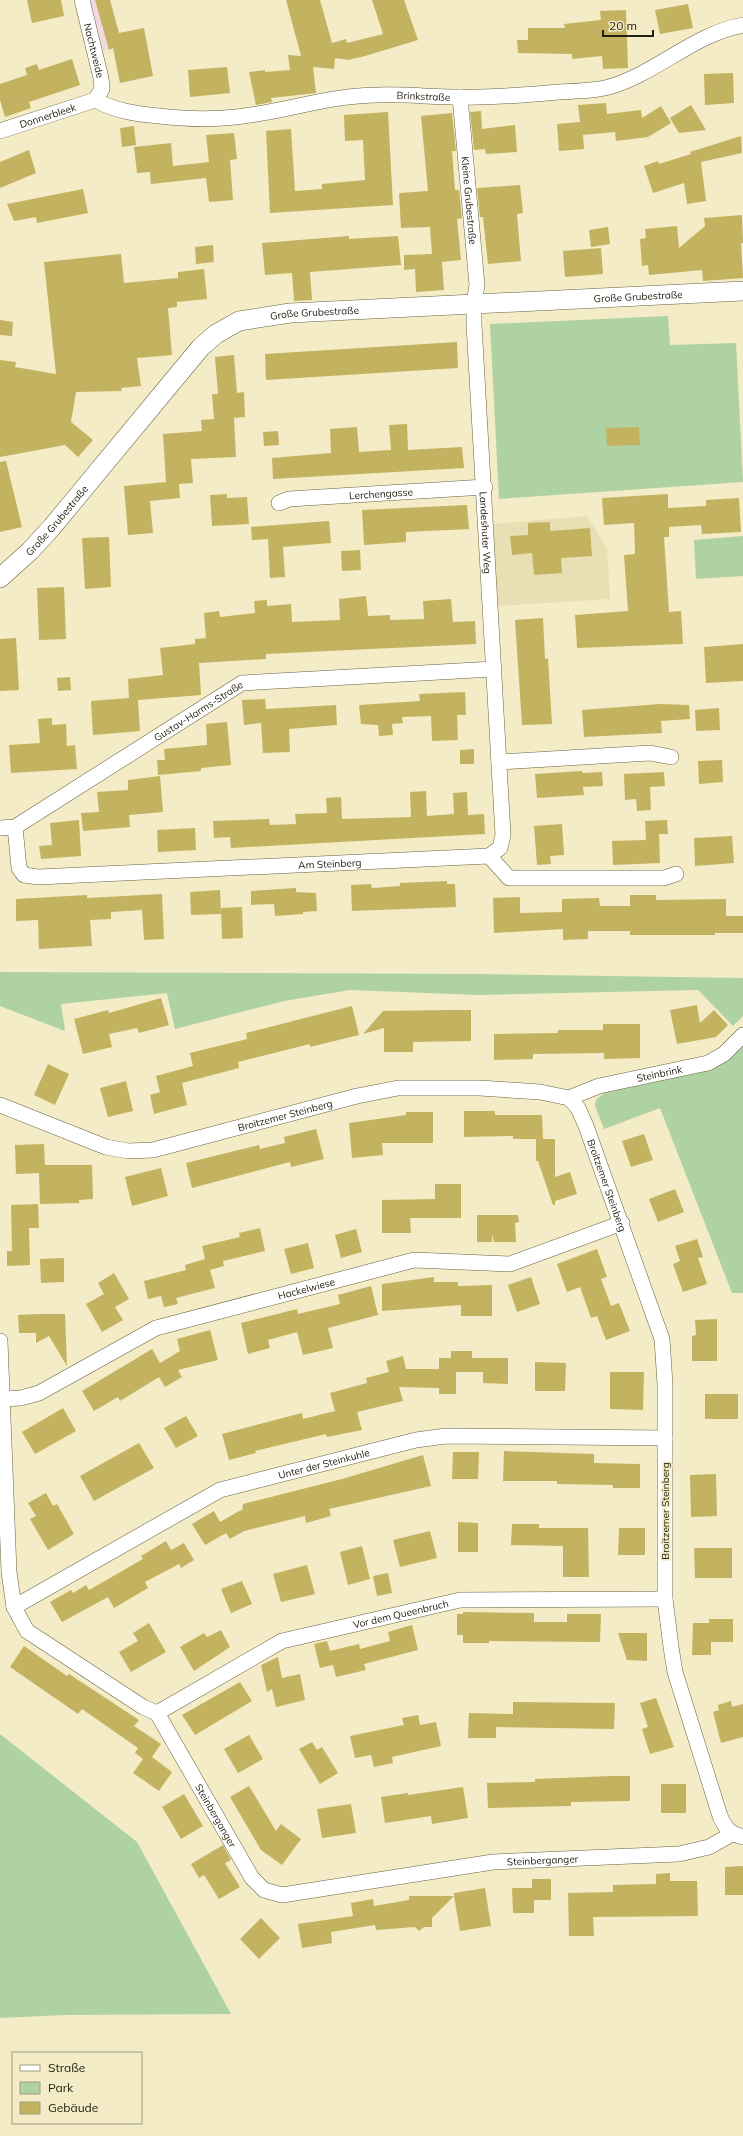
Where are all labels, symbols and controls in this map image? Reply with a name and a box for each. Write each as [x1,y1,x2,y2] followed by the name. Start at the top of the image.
[603,12,653,38] scale bar
[609,18,637,33] text: 20 m
[81,22,107,79] street label: Nachtweide
[397,89,450,104] street label: Brinkstraße
[18,100,78,131] street label: Donnerbleek
[458,156,479,245] street label: Kleine Grubestraße
[593,288,683,305] street label: Große Grubestraße
[269,304,359,323] street label: Große Grubestraße
[23,483,91,559] street label: Große Grubestraße
[349,485,413,502] street label: Lerchengasse
[477,491,494,574] street label: Landeshuter Weg
[151,678,246,744] street label: Gustav-Harms-Straße
[298,856,362,872] street label: Am Steinberg
[635,1062,684,1085] street label: Steinbrink
[236,1097,334,1134] street label: Broitzemer Steinberg
[584,1137,629,1234] street label: Broitzemer Steinberg
[277,1275,336,1303] street label: Hackelwiese
[277,1446,371,1482] street label: Unter der Steinkuhle
[659,1462,672,1560] street label: Broitzemer Steinberg
[352,1597,450,1631] street label: Vor dem Queenbruch
[192,1782,239,1850] street label: Steinberganger
[507,1852,579,1868] street label: Steinberganger
[12,2052,142,2124] legend
[48,2060,85,2075] text: Straße
[48,2080,74,2095] text: Park
[48,2100,98,2115] text: Gebäude

